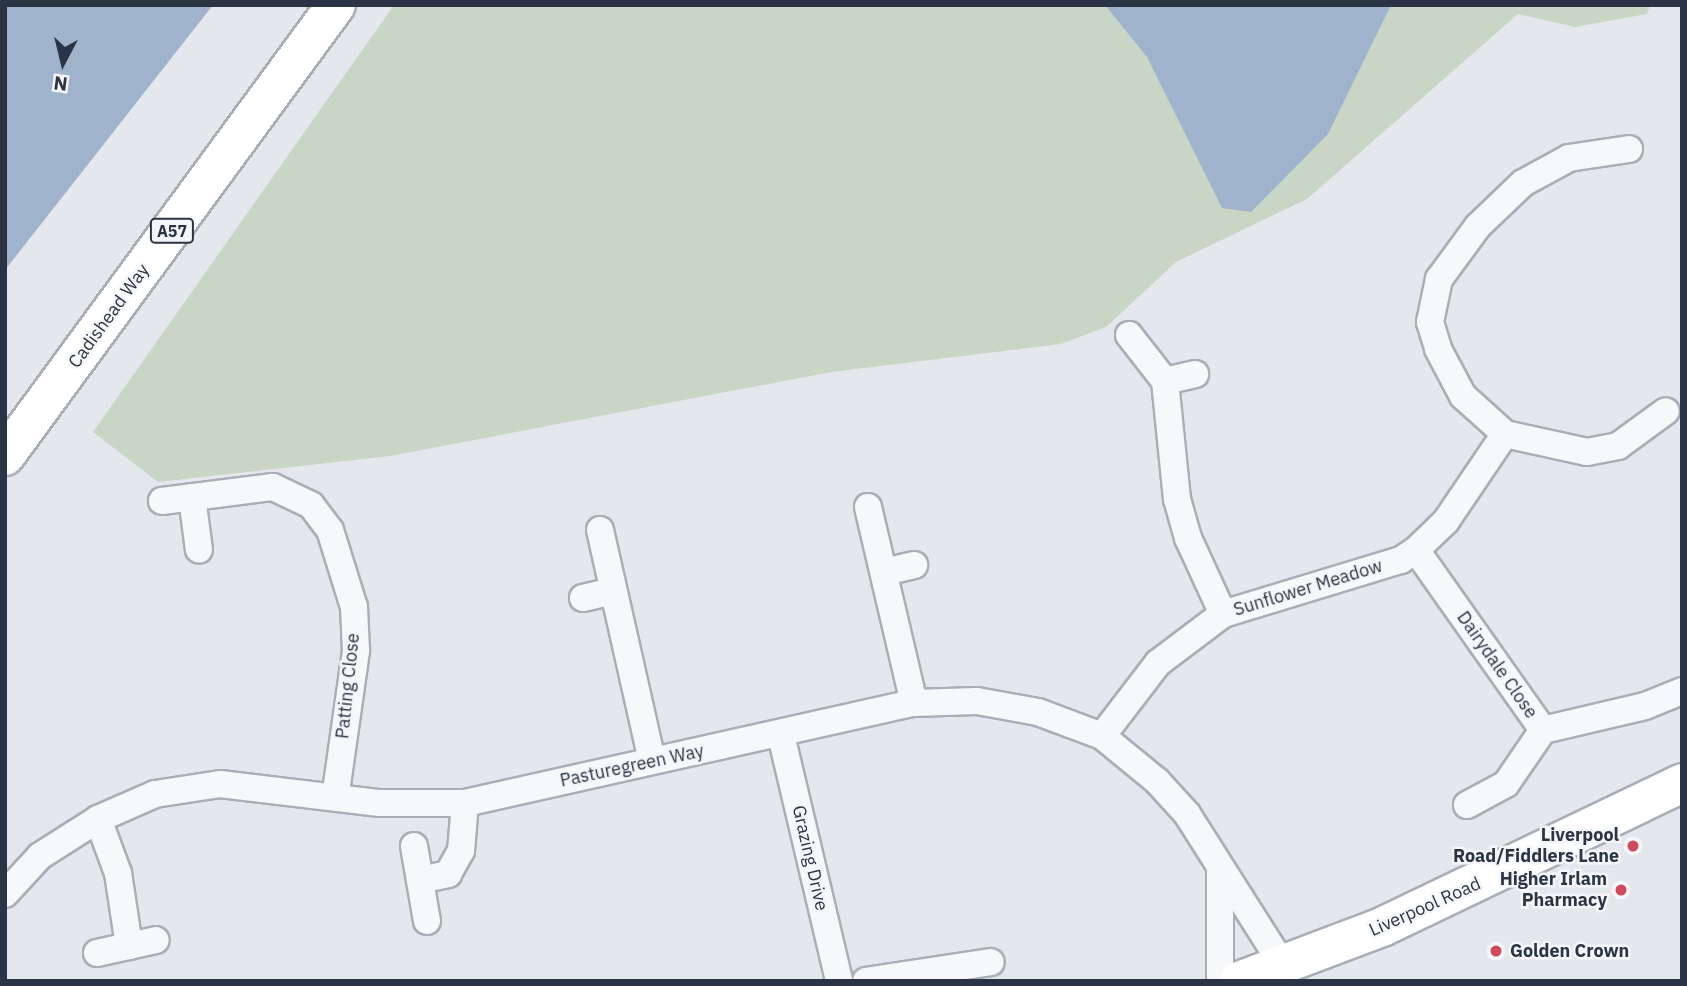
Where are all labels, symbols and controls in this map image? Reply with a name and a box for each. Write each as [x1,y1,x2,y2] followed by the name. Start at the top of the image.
[28,28,98,98] north arrow
[52,71,69,97] text: N
[149,218,195,244] road number: A57
[64,260,154,372] street label: Cadishead Way
[1231,555,1385,621] street label: Sunflower Meadow
[1452,607,1542,723] street label: Dairydale Close
[332,632,364,740] street label: Patting Close
[558,740,706,792] street label: Pasturegreen Way
[787,803,833,913] street label: Grazing Drive
[1453,825,1619,868] place label: Liverpool Road/Fiddlers Lane
[1625,838,1641,854] marker: Liverpool Road/Fiddlers Lane
[1500,869,1607,912] place label: Higher Irlam Pharmacy
[1366,873,1484,941] street label: Liverpool Road
[1613,882,1629,898] marker: Higher Irlam Pharmacy
[1510,940,1629,962] place label: Golden Crown
[1488,943,1504,959] marker: Golden Crown

